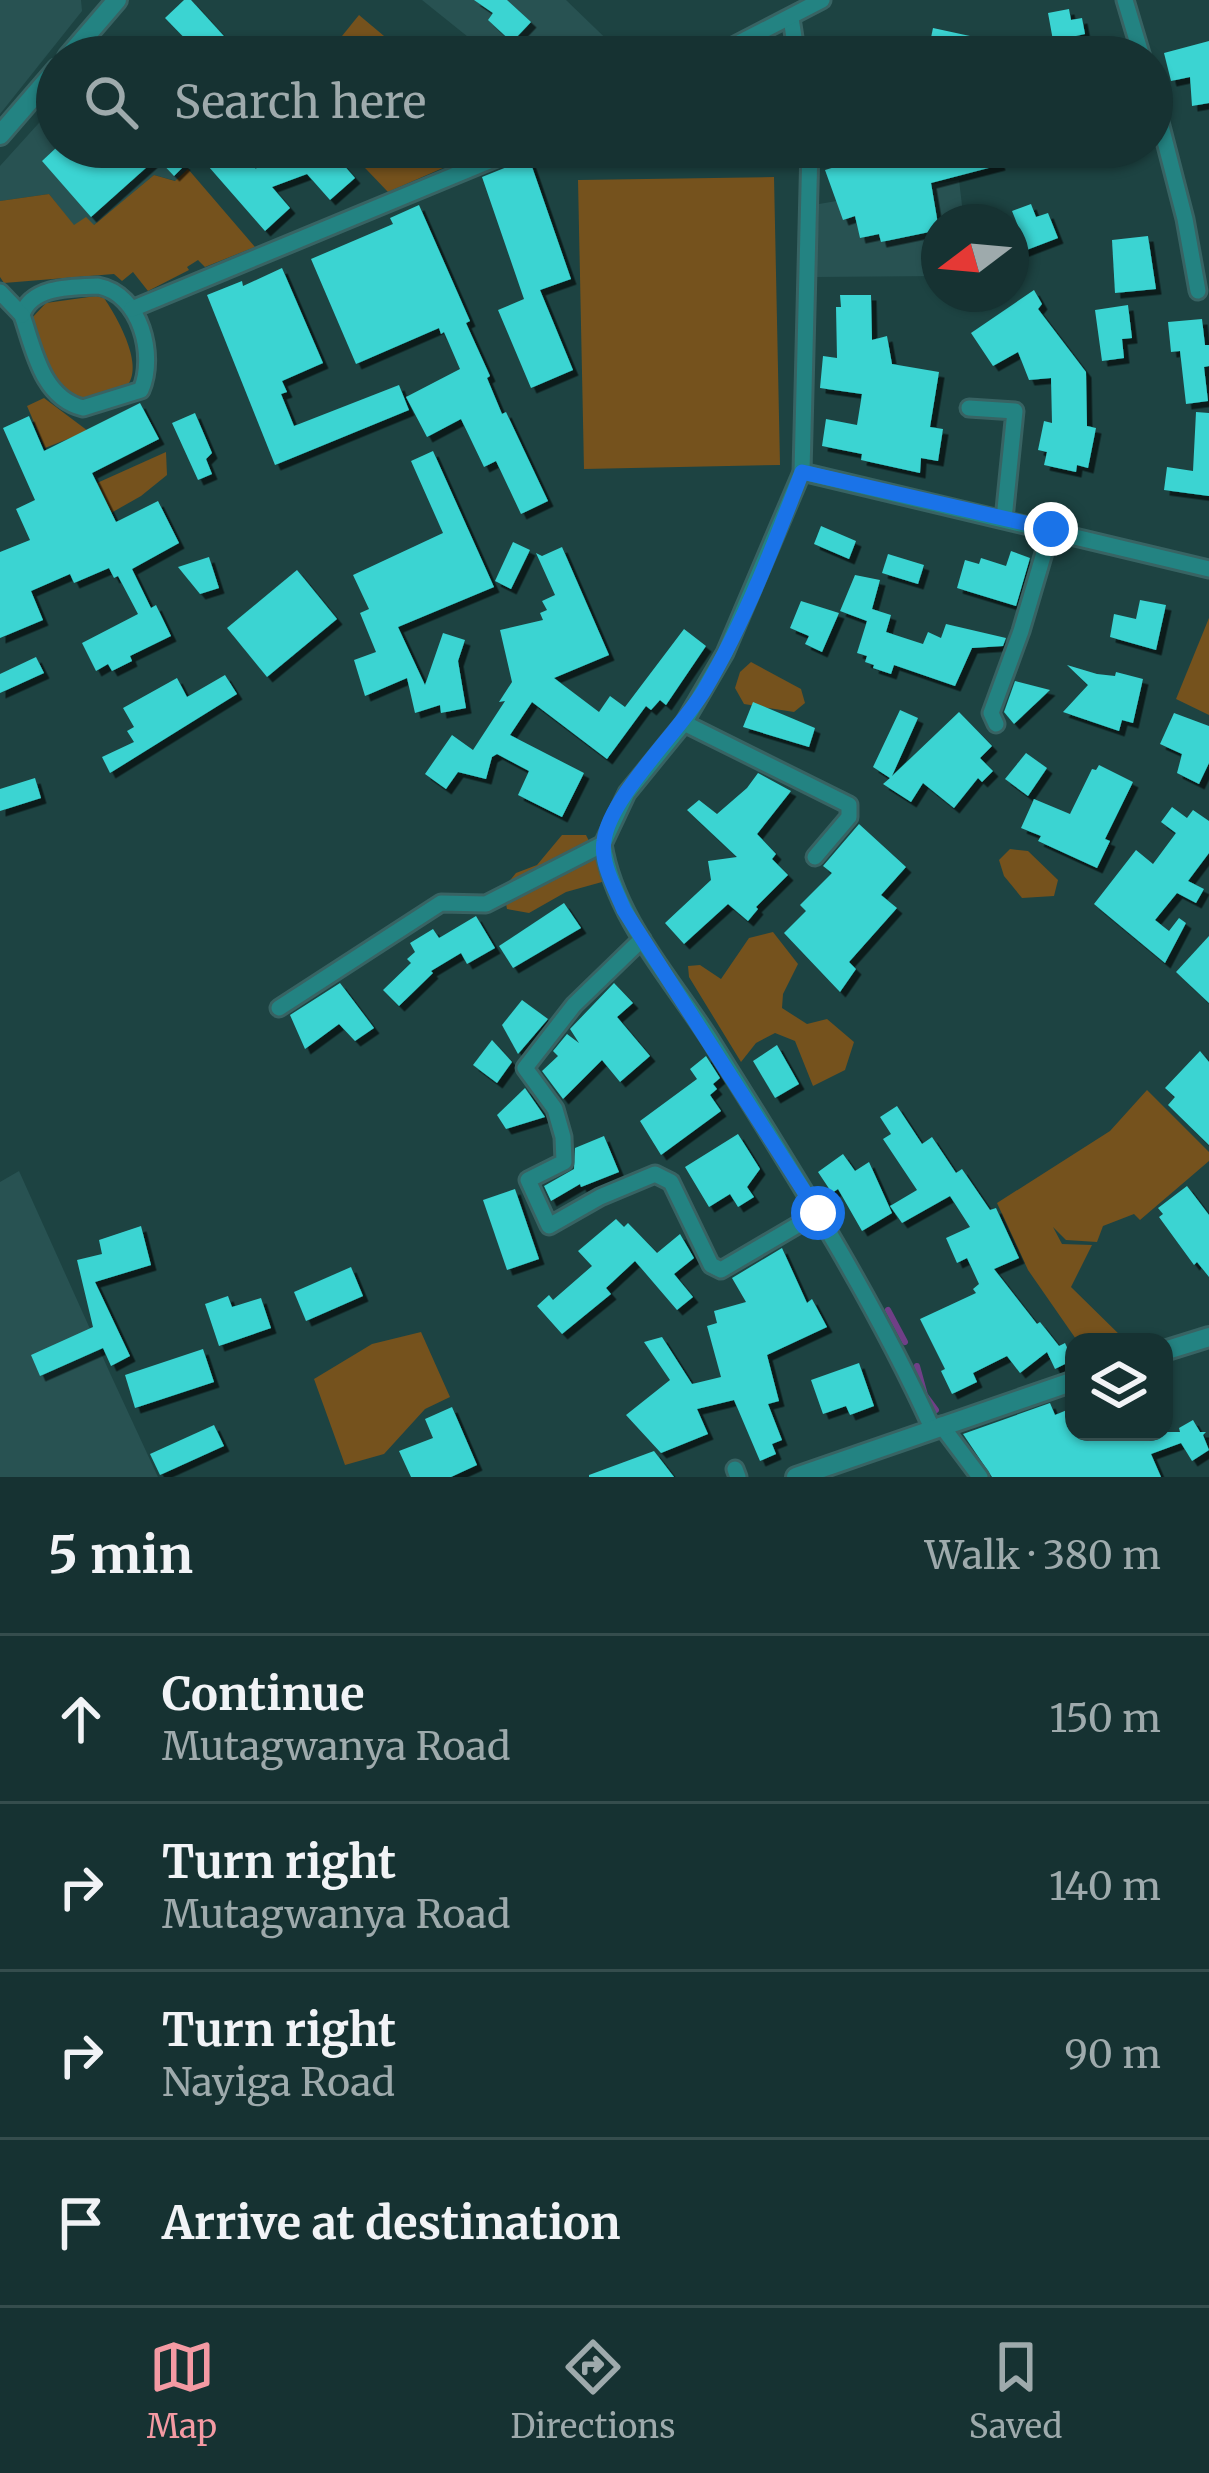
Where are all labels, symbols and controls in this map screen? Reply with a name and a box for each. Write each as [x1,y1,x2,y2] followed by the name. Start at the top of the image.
[36,36,1173,168] search box
[78,69,144,135] icon: search
[174,74,426,130] text: Search here
[921,204,1029,312] north arrow
[1024,502,1078,556] route end
[791,1186,845,1240] route start
[1065,1333,1173,1441] map controls
[1065,1333,1173,1441] button: layers
[48,1523,193,1587] text: 5 min
[925,1531,1161,1580] text: Walk · 380 m
[162,1666,364,1722] text: Continue
[48,1686,114,1752] icon: ahead
[1049,1694,1161,1743] text: 150 m
[162,1722,510,1771] text: Mutagwanya Road
[162,1834,396,1890] text: Turn right
[48,1854,114,1920] icon: right
[1049,1862,1161,1911] text: 140 m
[162,1890,510,1939] text: Mutagwanya Road
[162,2002,396,2058] text: Turn right
[48,2022,114,2088] icon: right
[1064,2030,1161,2079] text: 90 m
[162,2058,395,2107] text: Nayiga Road
[48,2190,114,2256] icon: arrive
[162,2195,620,2251] text: Arrive at destination
[147,2334,217,2447] tab: Map
[510,2334,675,2447] tab: Directions
[969,2334,1062,2447] tab: Saved

